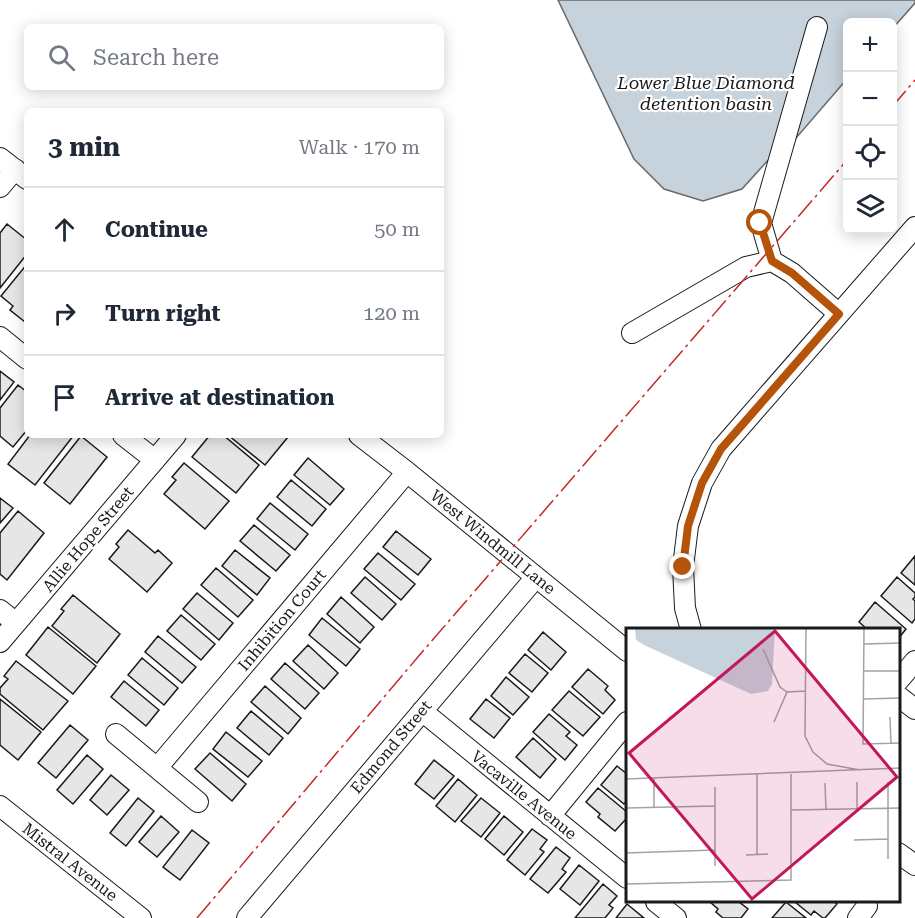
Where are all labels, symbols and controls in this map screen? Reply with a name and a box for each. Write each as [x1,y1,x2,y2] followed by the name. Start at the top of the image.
[843,18,897,234] map controls
[843,18,897,72] button: +
[24,24,444,90] search box
[45,41,78,74] icon: search
[93,45,219,70] text: Search here
[616,72,795,114] water label: Lower Blue Diamond detention basin
[843,72,897,126] button: −
[843,126,897,180] button: locate
[48,132,120,162] text: 3 min
[299,135,420,159] text: Walk · 170 m
[843,180,897,234] button: layers
[746,209,772,235] route start
[48,213,81,246] icon: ahead
[105,217,208,242] text: Continue
[374,217,420,241] text: 50 m
[48,297,81,330] icon: right
[105,301,220,326] text: Turn right
[363,301,420,325] text: 120 m
[48,381,81,414] icon: arrive
[105,385,334,410] text: Arrive at destination
[38,483,138,595] street label: Allie Hope Street
[427,486,559,598] street label: West Windmill Lane
[669,553,695,579] route end
[234,565,330,675] street label: Inhibition Court
[626,628,900,903] inset map
[347,697,435,797] street label: Edmond Street
[467,747,581,844] street label: Vacaville Avenue
[19,819,121,905] street label: Mistral Avenue

